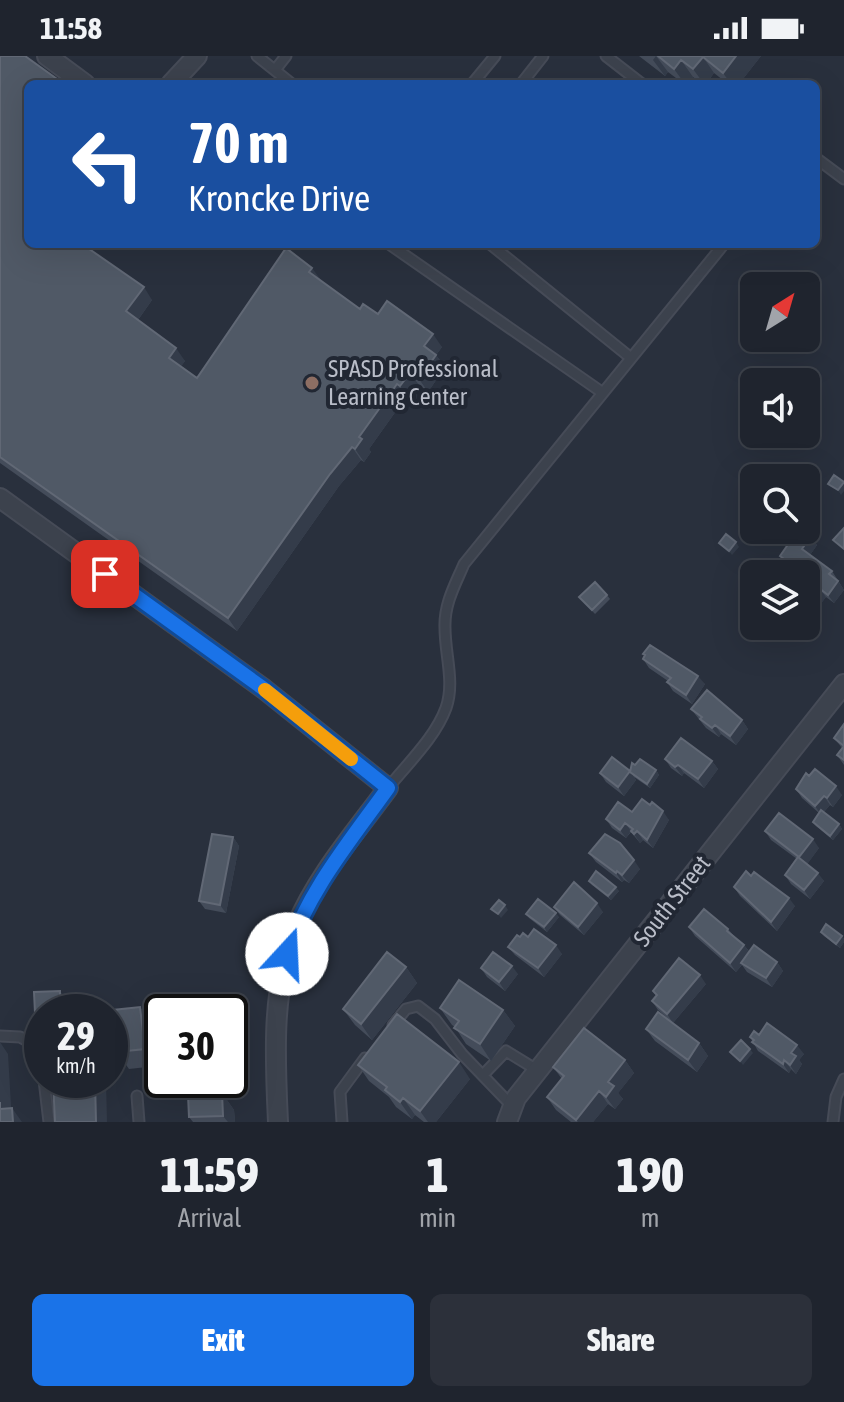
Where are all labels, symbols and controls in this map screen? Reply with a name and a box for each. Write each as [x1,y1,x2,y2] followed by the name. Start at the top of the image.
[40,11,102,45] text: 11:58
[188,111,289,175] text: 70 m
[56,112,160,216] icon: left
[188,177,370,219] text: Kroncke Drive
[740,272,820,352] north arrow
[740,272,820,640] map controls
[328,355,499,410] place label: SPASD Professional Learning Center
[740,368,820,448] button: sound
[303,374,321,392] marker: SPASD Professional Learning Center
[740,464,820,544] button: search
[71,540,139,608] pin
[83,552,127,596] icon: arrive
[740,560,820,640] button: layers
[628,850,715,951] street label: South Street
[245,912,329,996] position arrow
[144,994,248,1098] speed limit sign: 30
[57,1013,95,1058] text: 29
[56,1054,96,1077] text: km/h
[160,1147,259,1202] text: 11:59
[426,1147,449,1202] text: 1
[616,1147,684,1202] text: 190
[178,1203,241,1233] text: Arrival
[419,1203,456,1233] text: min
[641,1203,659,1233] text: m
[32,1294,414,1386] button: Exit
[430,1294,812,1386] button: Share

